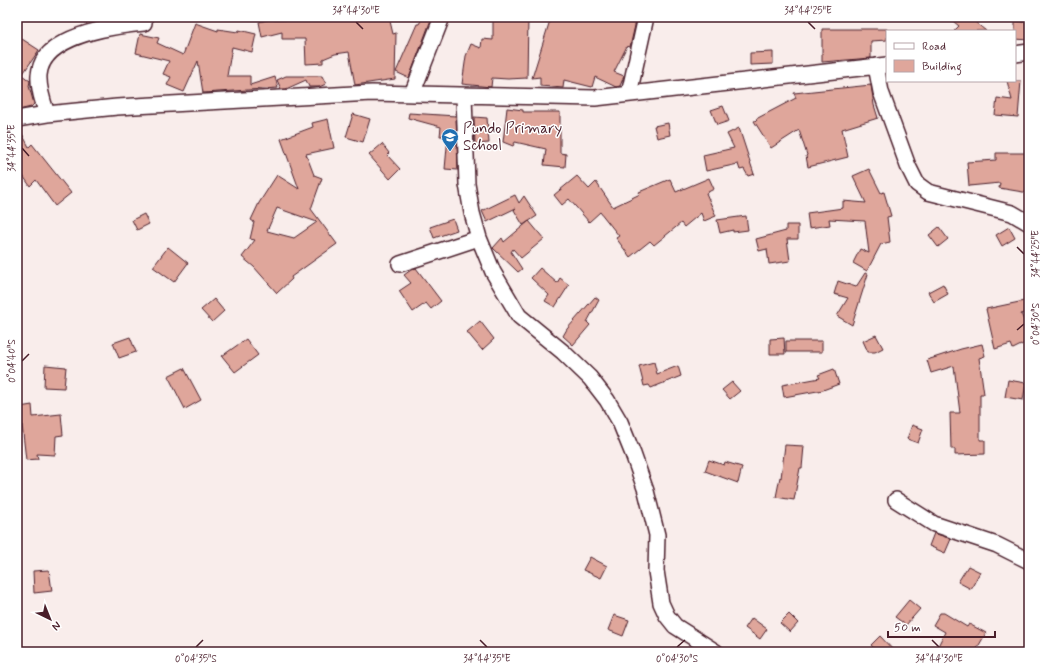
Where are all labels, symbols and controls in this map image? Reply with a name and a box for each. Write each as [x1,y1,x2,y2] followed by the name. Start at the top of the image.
[332,4,380,18] text: 34°44'30"E
[784,4,832,18] text: 34°44'25"E
[886,30,1016,82] legend
[922,39,946,55] text: Road
[922,59,962,76] text: Building
[463,119,563,156] place label: Pundo Primary School
[5,124,19,172] text: 34°44'35"E
[440,127,460,152] school or university icon: Pundo Primary School
[1029,230,1043,278] text: 34°44'25"E
[1029,302,1043,345] text: 0°04'30"S
[5,339,19,383] text: 0°04'40"S
[30,599,70,639] north arrow
[888,613,995,639] scale bar
[49,618,64,633] text: N
[894,620,921,636] text: 50 m
[175,652,217,666] text: 0°04'35"S
[463,652,511,666] text: 34°44'35"E
[656,652,699,666] text: 0°04'30"S
[915,652,963,666] text: 34°44'30"E

